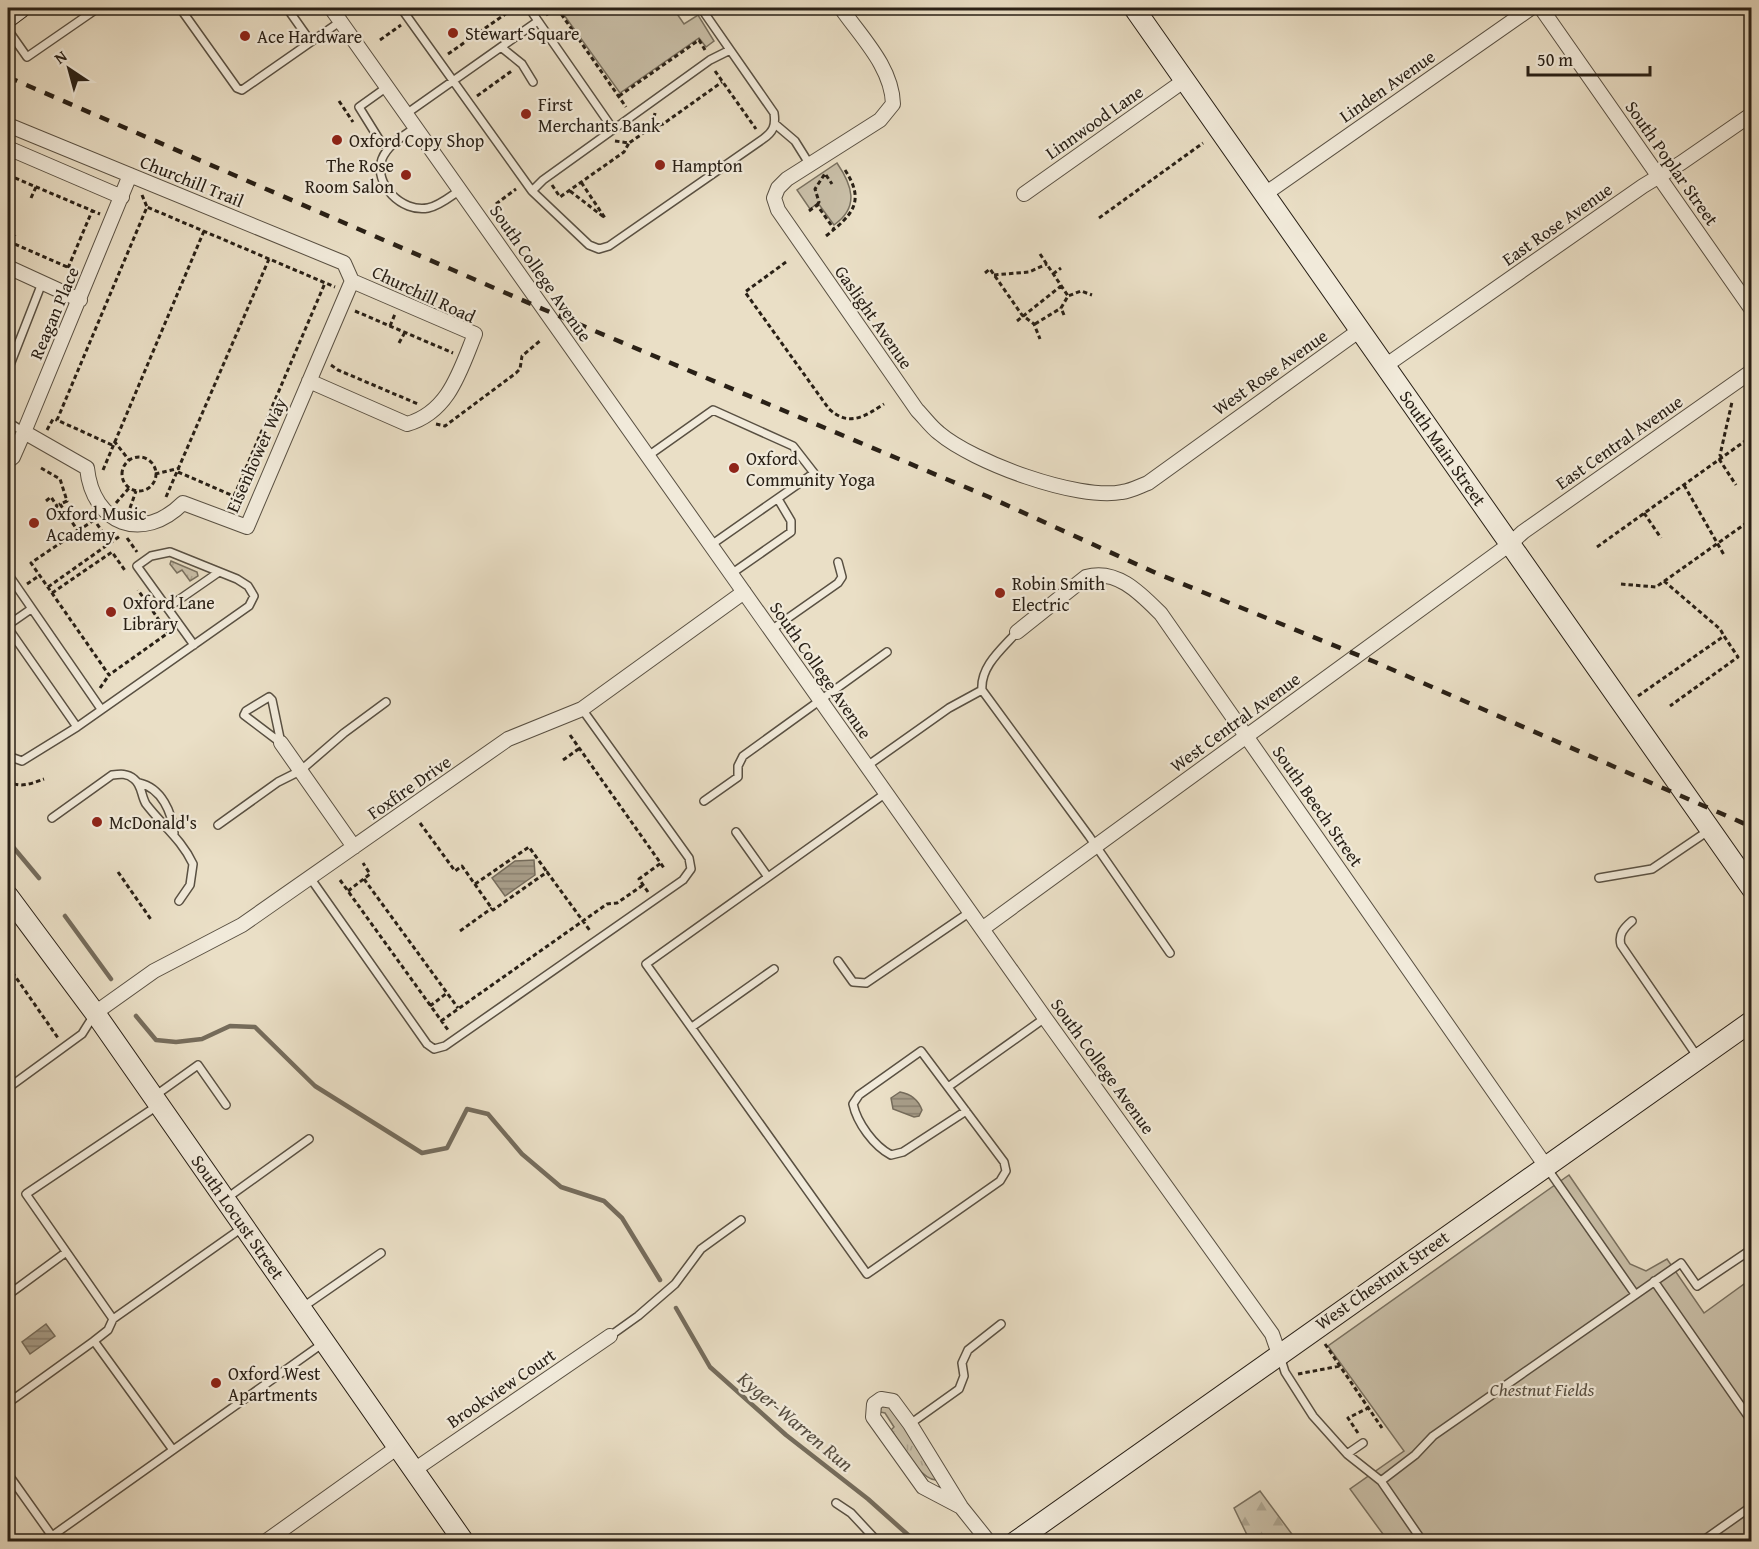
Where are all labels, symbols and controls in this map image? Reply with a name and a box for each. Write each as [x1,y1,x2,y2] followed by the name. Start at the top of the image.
[465,20,579,47] place label: Stewart Square
[257,23,362,50] place label: Ace Hardware
[446,26,460,40] marker: Stewart Square
[238,29,252,43] marker: Ace Hardware
[39,39,99,99] north arrow
[1528,39,1650,77] scale bar
[1334,43,1440,129] street label: Linden Avenue
[49,44,72,70] text: N
[1537,46,1573,73] text: 50 m
[1039,78,1149,166] street label: Linnwood Lane
[538,91,661,139] place label: First Merchants Bank
[1619,95,1726,232] street label: South Poplar Street
[519,107,533,121] marker: First Merchants Bank
[349,127,485,154] place label: Oxford Copy Shop
[330,133,344,147] marker: Oxford Copy Shop
[136,148,248,214] street label: Churchill Trail
[305,152,394,200] place label: The Rose Room Salon
[672,152,743,179] place label: Hampton
[653,158,667,172] marker: Hampton
[399,168,413,182] marker: The Rose Room Salon
[1496,176,1618,272] street label: East Rose Avenue
[483,199,599,347] street label: South College Avenue
[368,258,481,330] street label: Churchill Road
[828,260,920,374] street label: Gaslight Avenue
[22,262,86,364] street label: Reagan Place
[1207,322,1333,422] street label: West Rose Avenue
[1393,385,1493,512] street label: South Main Street
[1550,388,1688,496] street label: East Central Avenue
[219,393,293,517] street label: Eisenhower Way
[746,445,875,493] place label: Oxford Community Yoga
[727,461,741,475] marker: Oxford Community Yoga
[46,500,147,548] place label: Oxford Music Academy
[27,516,41,530] marker: Oxford Music Academy
[1012,570,1105,618] place label: Robin Smith Electric
[993,586,1007,600] marker: Robin Smith Electric
[123,589,215,637] place label: Oxford Lane Library
[763,596,879,744] street label: South College Avenue
[104,605,118,619] marker: Oxford Lane Library
[1164,665,1306,779] street label: West Central Avenue
[1266,740,1370,873] street label: South Beech Street
[362,748,456,826] street label: Foxfire Drive
[109,809,197,836] place label: McDonald's
[90,815,104,829] marker: McDonald's
[1044,992,1162,1140] street label: South College Avenue
[185,1149,292,1285] street label: South Locust Street
[1310,1223,1455,1336] street label: West Chestnut Street
[441,1341,562,1435] street label: Brookview Court
[228,1360,321,1408] place label: Oxford West Apartments
[731,1363,860,1478] water label: Kyger-Warren Run
[209,1376,223,1390] marker: Oxford West Apartments
[1490,1376,1595,1403] park label: Chestnut Fields

